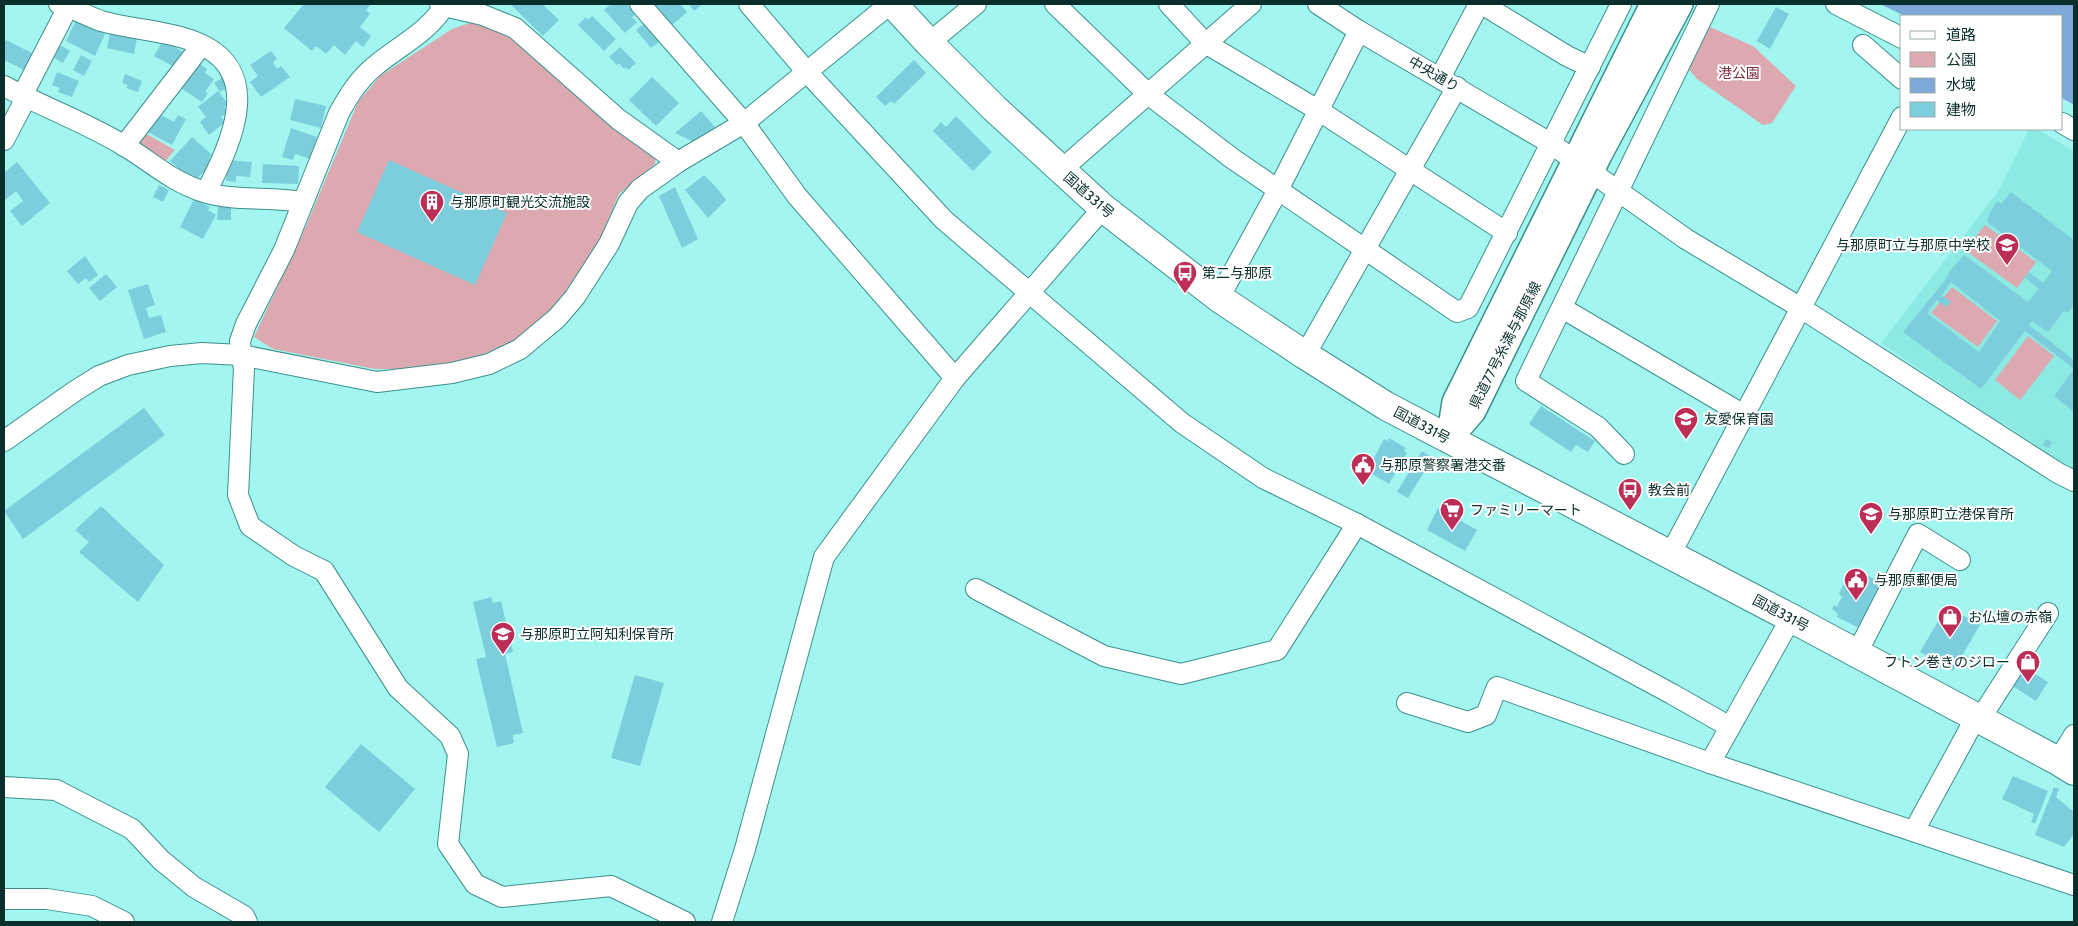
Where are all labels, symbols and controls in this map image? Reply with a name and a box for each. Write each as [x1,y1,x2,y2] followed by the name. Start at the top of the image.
[1900,15,2063,130] legend
[1946,26,1976,44] text: 道路
[1946,51,1976,69] text: 公園
[1405,52,1463,96] street label: 中央通り
[1718,64,1760,82] park label: 港公園
[1946,76,1976,94] text: 水域
[1946,101,1976,119] text: 建物
[1060,168,1118,222] street label: 国道331号
[419,189,445,223] building icon: 与那原町観光交流施設
[450,193,590,211] place label: 与那原町観光交流施設
[1994,232,2020,266] school or university icon: 与那原町立与那原中学校
[1836,236,1990,254] place label: 与那原町立与那原中学校
[1172,260,1198,294] bus stop icon: 第二与那原
[1202,264,1272,282] place label: 第二与那原
[1465,279,1545,411] street label: 県道77号糸満与那原線
[1391,403,1453,447] street label: 国道331号
[1673,406,1699,440] school or university icon: 友愛保育園
[1704,410,1774,428] place label: 友愛保育園
[1350,452,1376,486] public building icon: 与那原警察署港交番
[1380,456,1506,474] place label: 与那原警察署港交番
[1617,477,1643,511] bus stop icon: 教会前
[1648,481,1690,499] place label: 教会前
[1439,497,1465,531] supermarket icon: ファミリーマート
[1470,501,1582,519] place label: ファミリーマート
[1858,501,1884,535] school or university icon: 与那原町立港保育所
[1888,505,2014,523] place label: 与那原町立港保育所
[1843,567,1869,601] public building icon: 与那原郵便局
[1874,571,1958,589] place label: 与那原郵便局
[1750,591,1812,635] street label: 国道331号
[1937,604,1963,638] shop icon: お仏壇の赤嶺
[1968,608,2052,626] place label: お仏壇の赤嶺
[490,621,516,655] school or university icon: 与那原町立阿知利保育所
[520,625,674,643] place label: 与那原町立阿知利保育所
[2015,649,2041,683] shop icon: フトン巻きのジロー
[1884,653,2010,671] place label: フトン巻きのジロー

